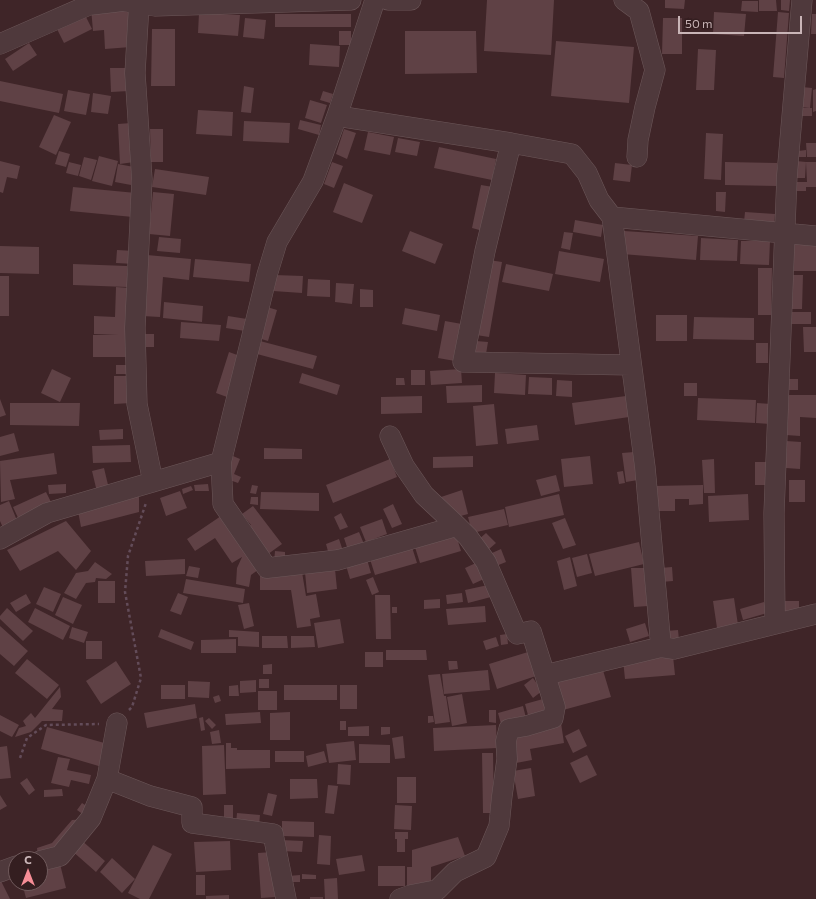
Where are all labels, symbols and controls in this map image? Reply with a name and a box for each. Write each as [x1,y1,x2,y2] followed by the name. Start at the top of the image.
[680,8,804,34] scale bar
[685,16,713,30] text: 50 m
[8,851,48,891] north arrow
[24,853,32,866] text: С

